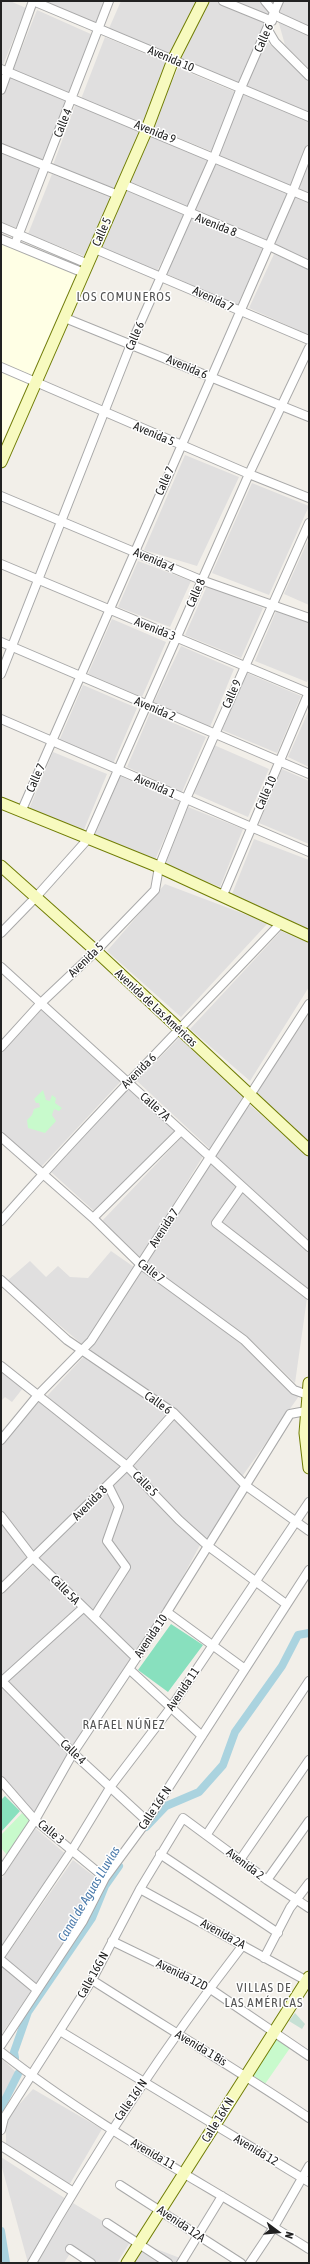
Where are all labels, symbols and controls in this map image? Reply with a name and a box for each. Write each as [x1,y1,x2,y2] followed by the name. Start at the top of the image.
[251,21,277,55] street label: Calle 6
[146,43,196,75] street label: Avenida 10
[51,106,75,140] street label: Calle 4
[132,117,178,147] street label: Avenida 9
[193,210,239,240] street label: Avenida 8
[89,215,115,249] street label: Calle 5
[190,283,236,315] street label: Avenida 7
[77,289,171,305] district label: LOS COMUNEROS
[123,319,147,353] street label: Calle 6
[164,352,210,382] street label: Avenida 6
[131,419,177,449] street label: Avenida 5
[152,464,178,498] street label: Calle 7
[131,545,177,575] street label: Avenida 4
[183,576,209,610] street label: Calle 8
[132,614,178,644] street label: Avenida 3
[219,677,245,711] street label: Calle 9
[132,694,178,724] street label: Avenida 2
[23,761,49,795] street label: Calle 7
[132,771,178,801] street label: Avenida 1
[252,774,280,812] street label: Calle 10
[65,940,107,980] street label: Avenida 5
[112,966,200,1050] street label: Avenida de Las Américas
[119,1051,159,1091] street label: Avenida 6
[137,1090,173,1124] street label: Calle 7A
[146,1206,182,1250] street label: Avenida 7
[135,1256,167,1286] street label: Calle 7
[142,1389,174,1417] street label: Calle 6
[129,1468,161,1500] street label: Calle 5
[70,1483,110,1523] street label: Avenida 8
[47,1572,83,1608] street label: Calle 5A
[131,1612,171,1660] street label: Avenida 10
[163,1665,203,1713] street label: Avenida 11
[83,1717,165,1733] district label: RAFAEL NÚÑEZ
[57,1737,89,1767] street label: Calle 4
[135,1784,175,1832] street label: Calle 16F N
[35,1817,67,1847] street label: Calle 3
[54,1844,124,1944] water label: Canal de Aguas Lluvias
[223,1845,267,1883] street label: Avenida 2
[198,1916,248,1952] street label: Avenida 2A
[74,1949,112,2001] street label: Calle 16G N
[154,1956,210,1994] street label: Avenida 12D
[225,1980,303,2011] district label: VILLAS DE LAS AMÉRICAS
[173,2027,229,2069] street label: Avenida 1 Bis
[112,2076,150,2124] street label: Calle 16I N
[199,2095,237,2145] street label: Calle 16K N
[231,2131,281,2169] street label: Avenida 12
[128,2136,178,2172] street label: Avenida 11
[154,2203,208,2245] street label: Avenida 12A
[258,2212,298,2252] north arrow
[283,2231,296,2240] text: N

